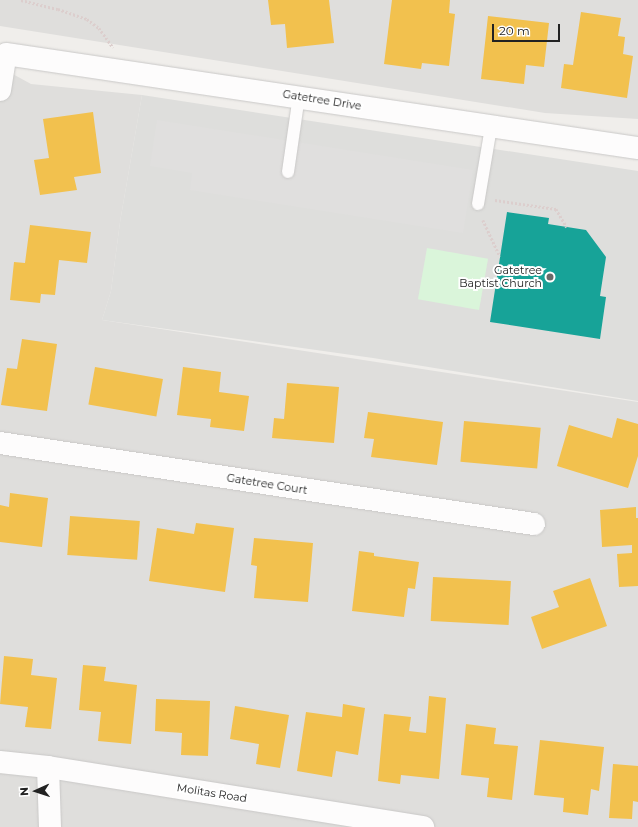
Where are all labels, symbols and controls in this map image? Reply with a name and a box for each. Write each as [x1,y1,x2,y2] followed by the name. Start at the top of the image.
[494,16,562,42] scale bar
[499,23,530,38] text: 20 m
[282,87,362,113] street label: Gatetree Drive
[459,264,542,290] place label: Gatetree Baptist Church
[545,272,555,282] marker: Gatetree Baptist Church
[226,471,308,497] street label: Gatetree Court
[16,771,56,811] north arrow
[176,781,248,805] street label: Molitas Road
[17,787,31,796] text: N

